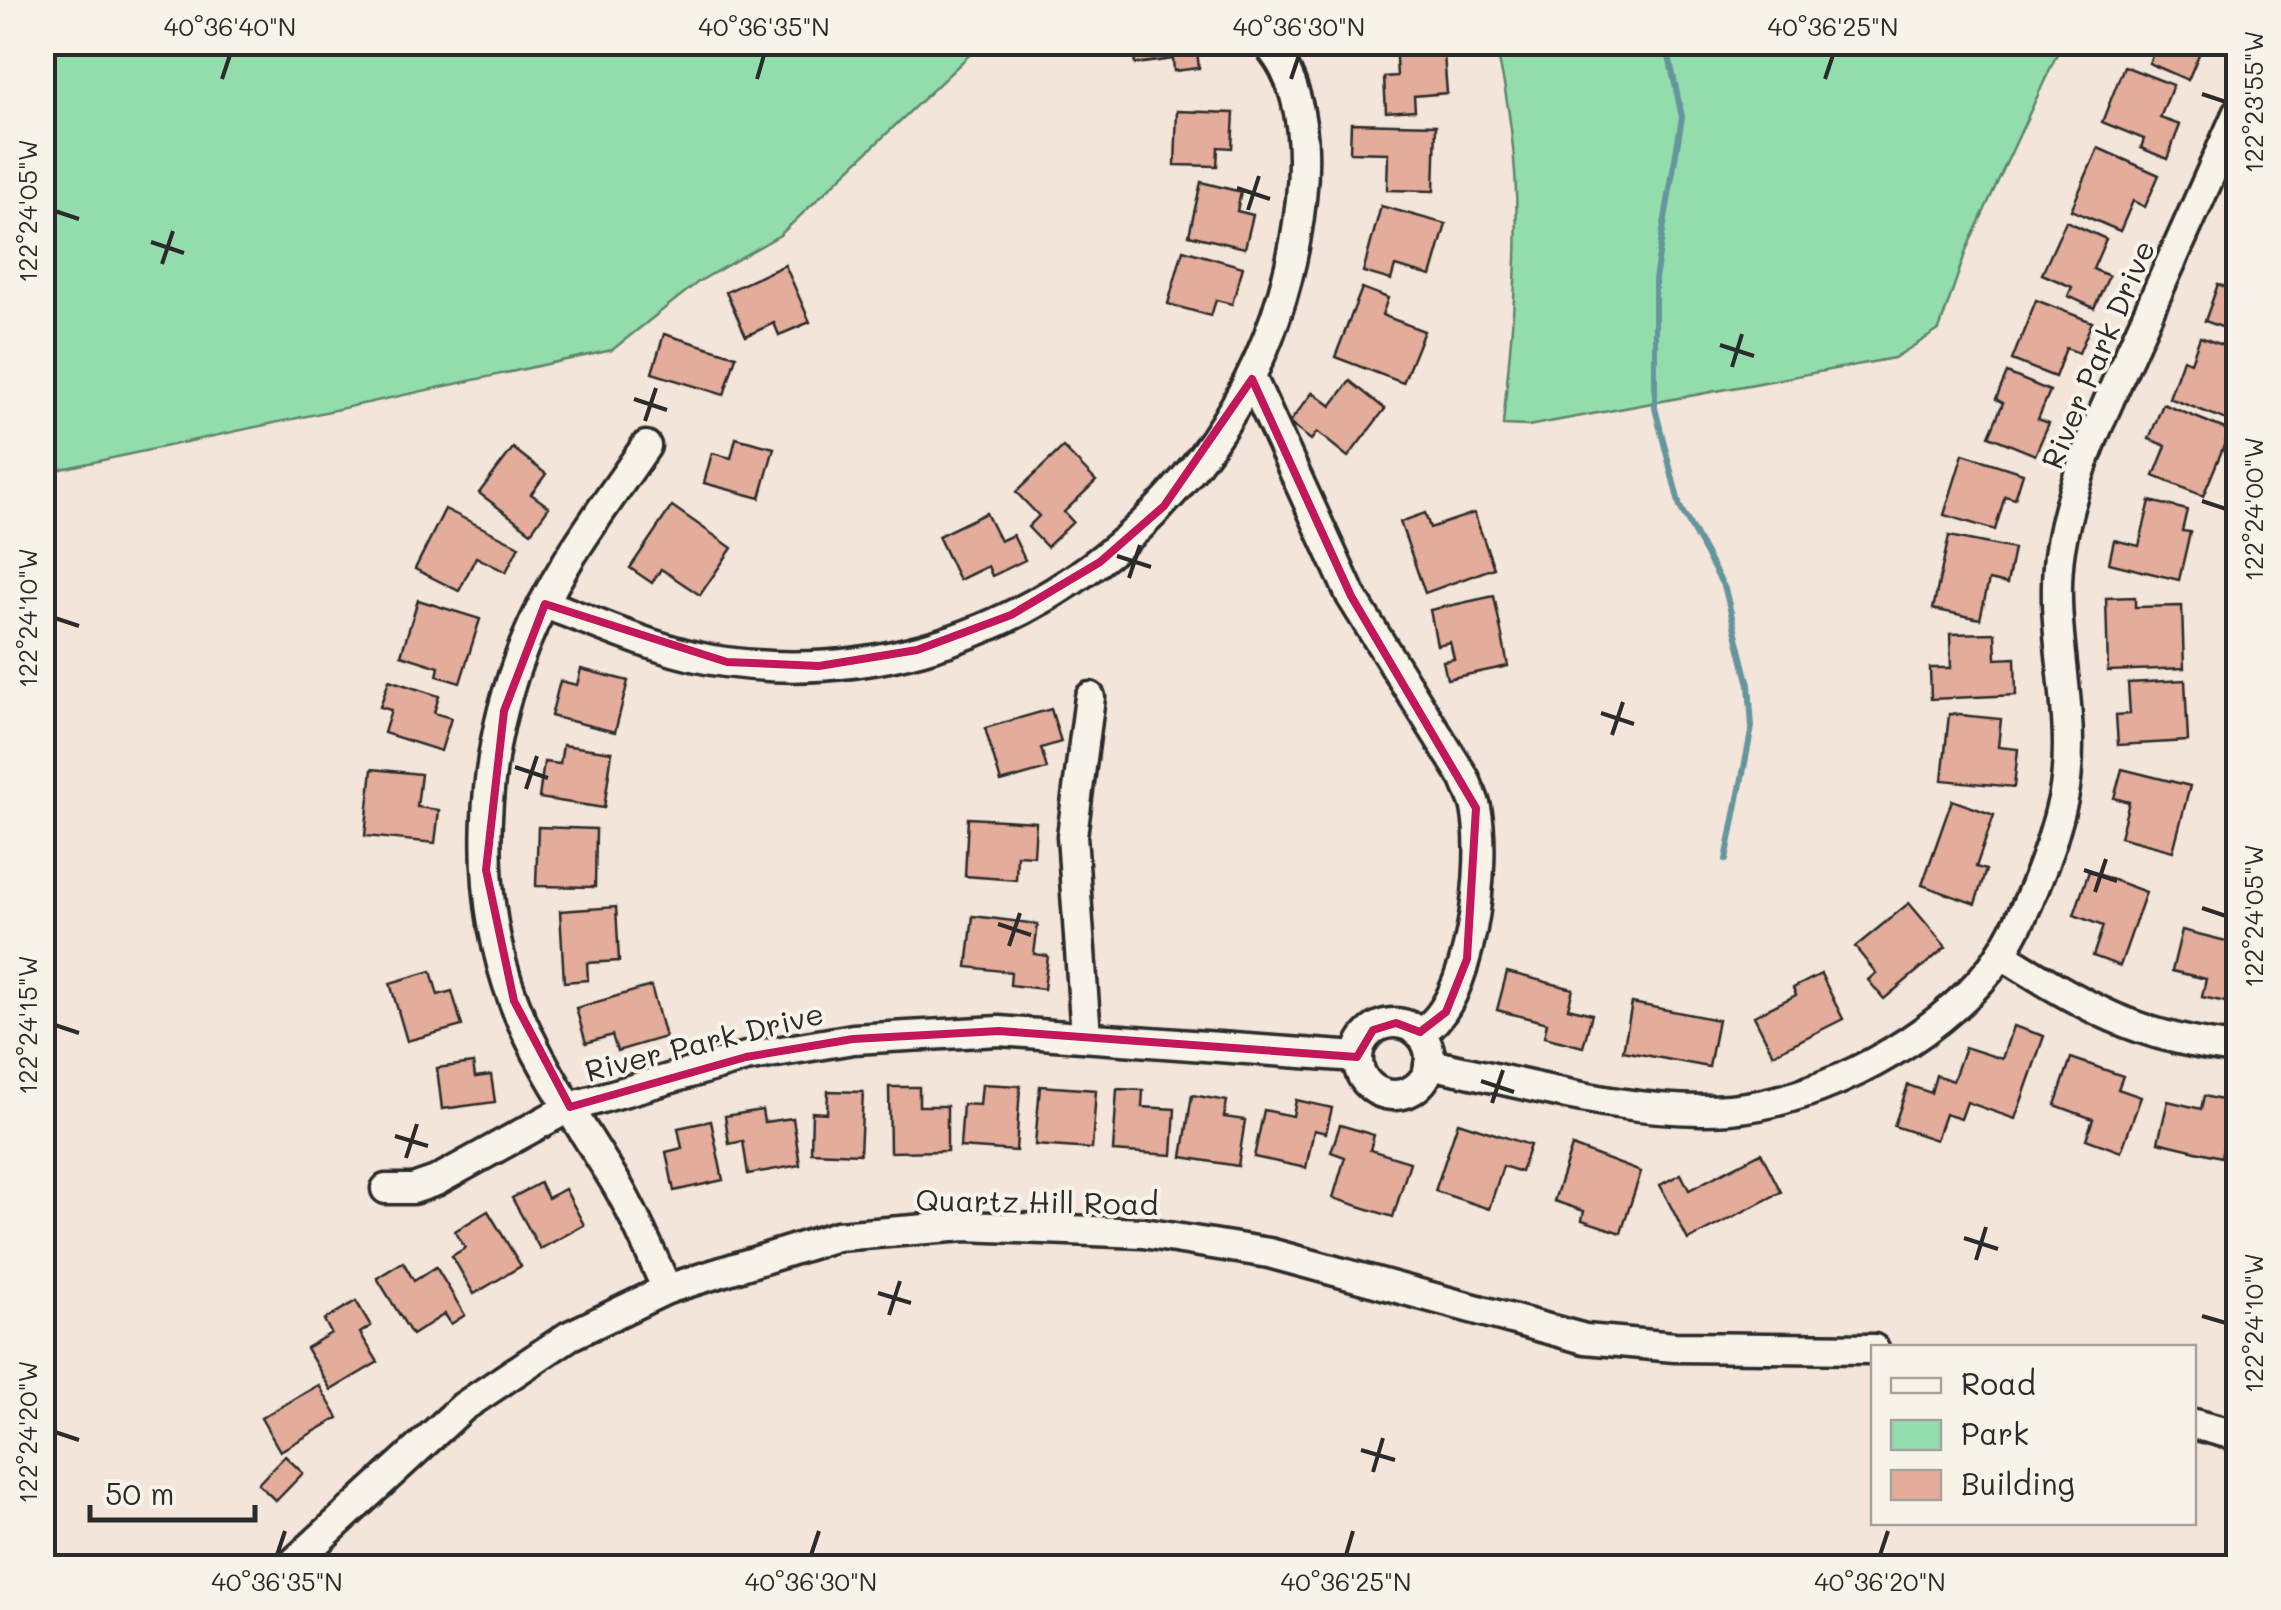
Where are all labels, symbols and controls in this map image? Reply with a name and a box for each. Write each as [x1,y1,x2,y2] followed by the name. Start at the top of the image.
[164,10,296,42] text: 40°36'40"N
[698,10,830,42] text: 40°36'35"N
[1233,10,1365,42] text: 40°36'30"N
[1768,10,1898,42] text: 40°36'25"N
[2237,31,2269,173] text: 122°23'55"W
[11,139,43,283] text: 122°24'05"W
[2031,234,2163,474] street label: River Park Drive
[2237,437,2269,581] text: 122°24'00"W
[11,548,43,688] text: 122°24'10"W
[2237,844,2269,988] text: 122°24'05"W
[11,955,43,1095] text: 122°24'15"W
[581,992,827,1090] street label: River Park Drive
[915,1179,1159,1223] street label: Quartz Hill Road
[2237,1253,2269,1393] text: 122°24'10"W
[1871,1345,2196,1525] legend
[11,1361,43,1503] text: 122°24'20"W
[1961,1363,2036,1403] text: Road
[1961,1413,2029,1453] text: Park
[90,1460,255,1522] scale bar
[1961,1463,2075,1503] text: Building
[105,1473,175,1513] text: 50 m
[211,1565,343,1597] text: 40°36'35"N
[745,1565,877,1597] text: 40°36'30"N
[1281,1565,1411,1597] text: 40°36'25"N
[1814,1565,1946,1597] text: 40°36'20"N

